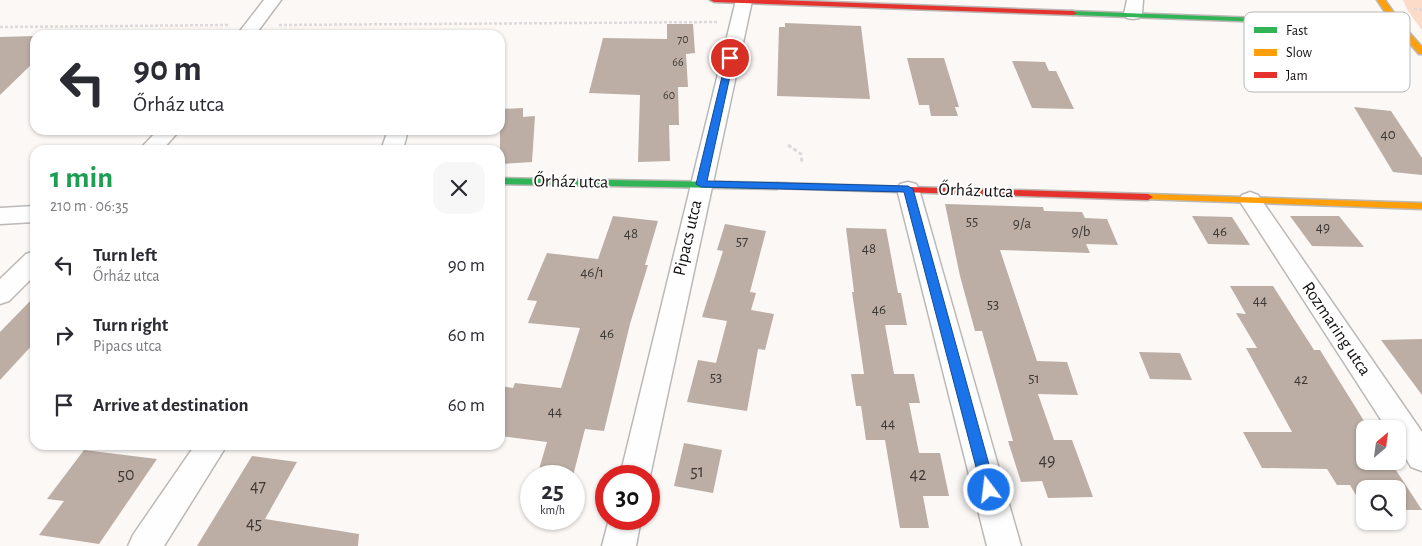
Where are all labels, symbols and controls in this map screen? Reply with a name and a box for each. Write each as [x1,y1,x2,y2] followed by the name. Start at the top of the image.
[1244,12,1410,92] legend
[1286,24,1308,38] text: Fast
[677,33,689,45] house number: 70
[709,37,751,79] pin
[716,44,744,72] icon: arrive
[1286,46,1313,60] text: Slow
[50,50,115,115] icon: left
[133,52,202,87] text: 90 m
[672,56,684,68] house number: 66
[1286,69,1308,83] text: Jam
[663,89,675,101] house number: 60
[133,93,225,115] text: Őrház utca
[1380,127,1396,142] house number: 40
[433,162,485,214] button: close
[50,163,113,193] text: 1 min
[533,169,609,192] street label: Őrház utca
[938,178,1014,201] street label: Őrház utca
[50,198,129,214] text: 210 m · 06:35
[671,198,705,278] street label: Pipacs utca
[966,214,978,229] house number: 55
[1013,216,1031,231] house number: 9/a
[1316,220,1330,235] house number: 49
[1071,224,1091,239] house number: 9/b
[1213,224,1227,239] house number: 46
[624,226,638,241] house number: 48
[736,234,748,249] house number: 57
[862,241,876,256] house number: 48
[93,246,157,265] text: Turn left
[50,251,78,279] icon: left
[448,256,485,275] text: 90 m
[580,265,604,280] house number: 46/1
[93,268,160,284] text: Őrház utca
[1298,279,1374,379] street label: Rozmaring utca
[1253,293,1267,308] house number: 44
[987,297,999,312] house number: 53
[872,302,886,317] house number: 46
[93,316,168,335] text: Turn right
[50,321,78,349] icon: right
[448,326,485,345] text: 60 m
[600,326,614,341] house number: 46
[93,338,162,354] text: Pipacs utca
[710,370,722,385] house number: 53
[1028,371,1040,386] house number: 51
[1294,372,1308,387] house number: 42
[50,391,78,419] icon: arrive
[93,396,249,415] text: Arrive at destination
[448,396,485,415] text: 60 m
[548,404,562,419] house number: 44
[881,416,895,431] house number: 44
[1356,420,1406,470] north arrow
[1356,420,1406,530] map controls
[1038,452,1056,470] house number: 49
[690,463,704,481] house number: 51
[962,463,1014,515] position arrow
[595,465,660,530] speed limit sign: 30
[117,466,135,484] house number: 50
[910,466,926,484] house number: 42
[250,478,266,496] house number: 47
[541,479,564,504] text: 25
[1356,480,1406,530] button: search
[540,504,565,516] text: km/h
[246,515,262,533] house number: 45

